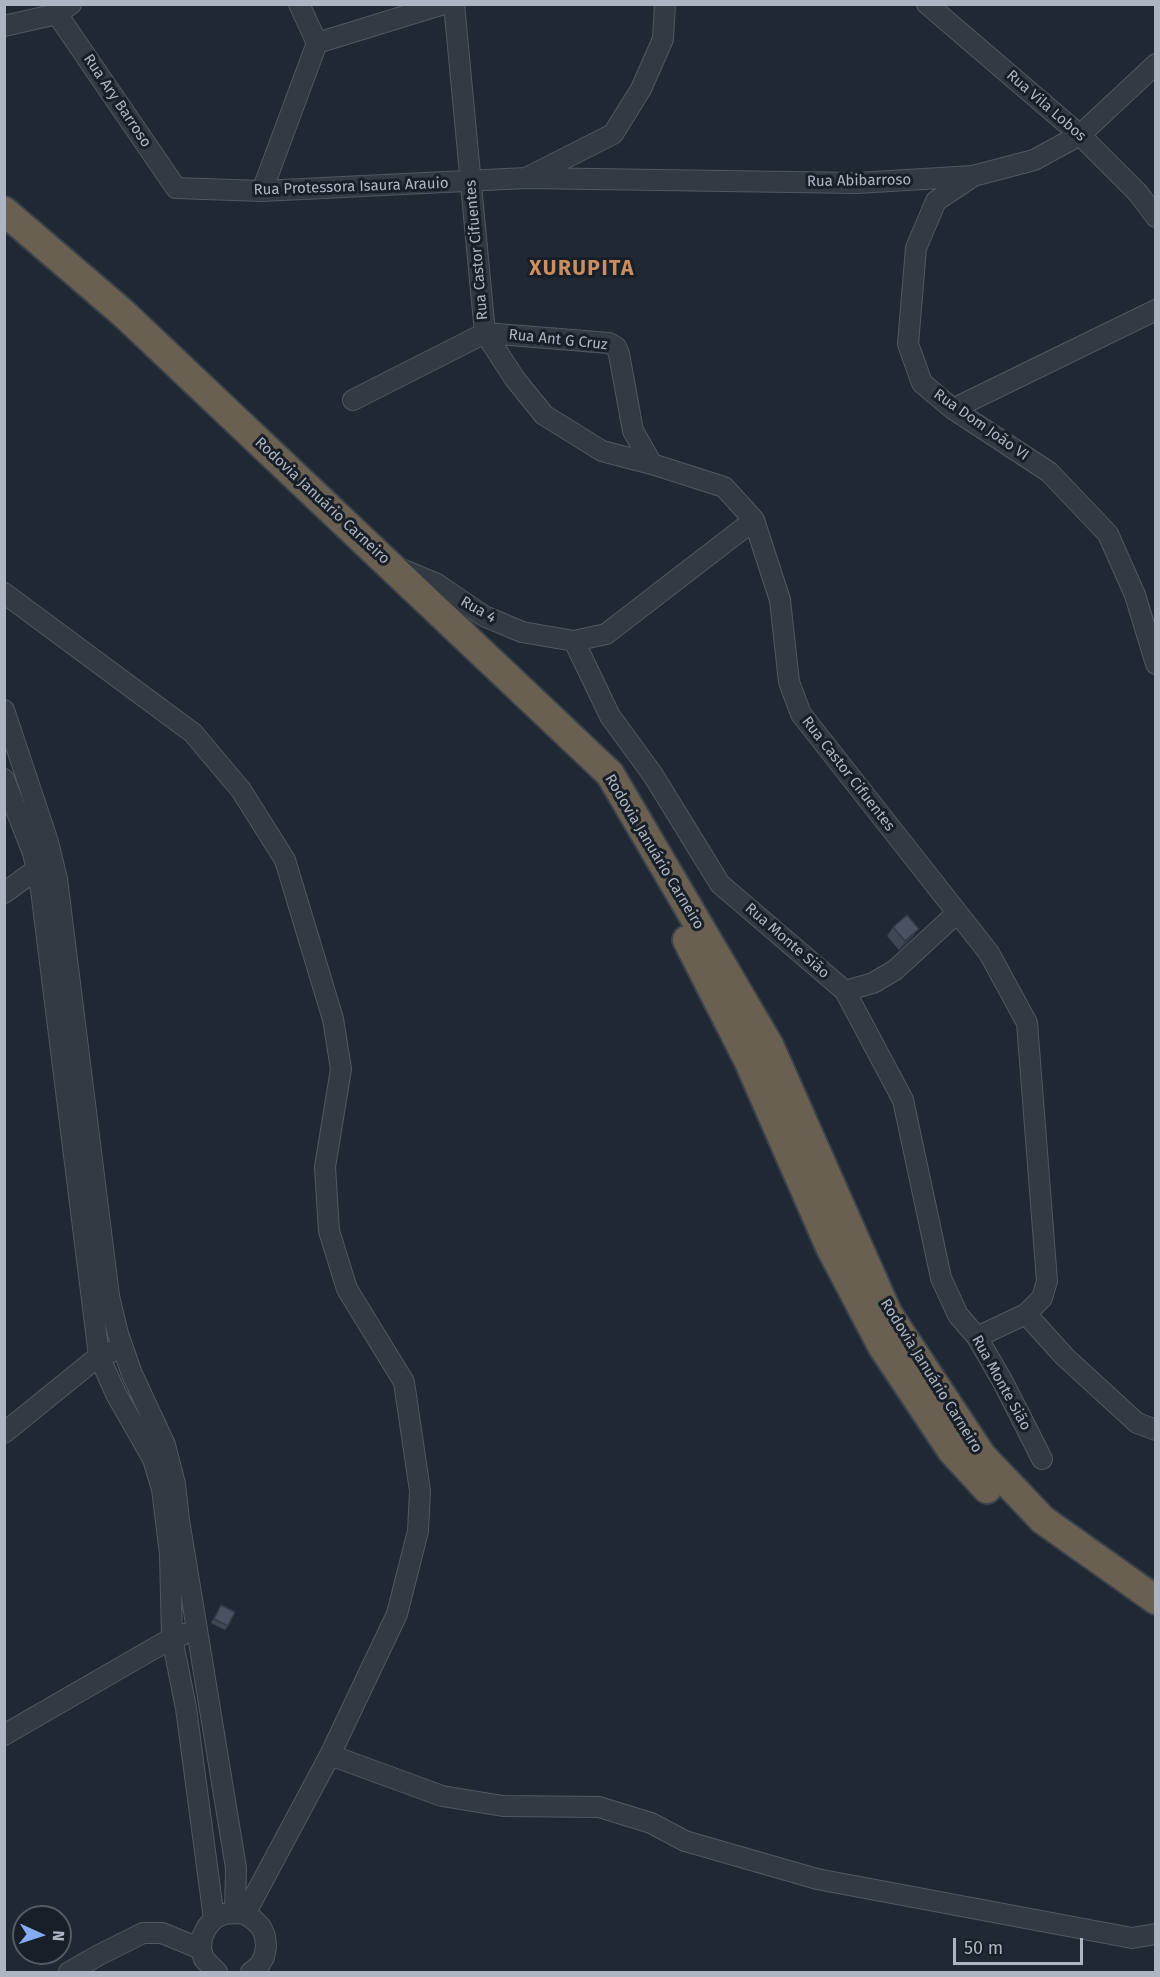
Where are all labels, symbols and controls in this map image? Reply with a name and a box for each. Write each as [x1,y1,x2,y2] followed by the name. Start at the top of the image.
[79,51,155,151] street label: Rua Ary Barroso
[1003,67,1089,145] street label: Rua Vila Lobos
[807,171,911,191] street label: Rua Abibarroso
[253,175,449,199] street label: Rua Protessora Isaura Arauio
[462,179,492,321] street label: Rua Castor Cifuentes
[529,256,635,282] district label: XURUPITA
[508,326,608,354] street label: Rua Ant G Cruz
[930,385,1032,465] street label: Rua Dom João VI
[251,434,393,568] street label: Rodovia Januário Carneiro
[457,593,499,627] street label: Rua 4
[798,713,898,835] street label: Rua Castor Cifuentes
[601,771,707,933] street label: Rodovia Januário Carneiro
[741,899,833,983] street label: Rua Monte Sião
[876,1296,986,1456] street label: Rodovia Januário Carneiro
[967,1332,1035,1434] street label: Rua Monte Sião
[12,1905,72,1965] north arrow
[956,1926,1086,1964] scale bar
[49,1930,68,1942] text: N
[964,1937,1003,1959] text: 50 m

